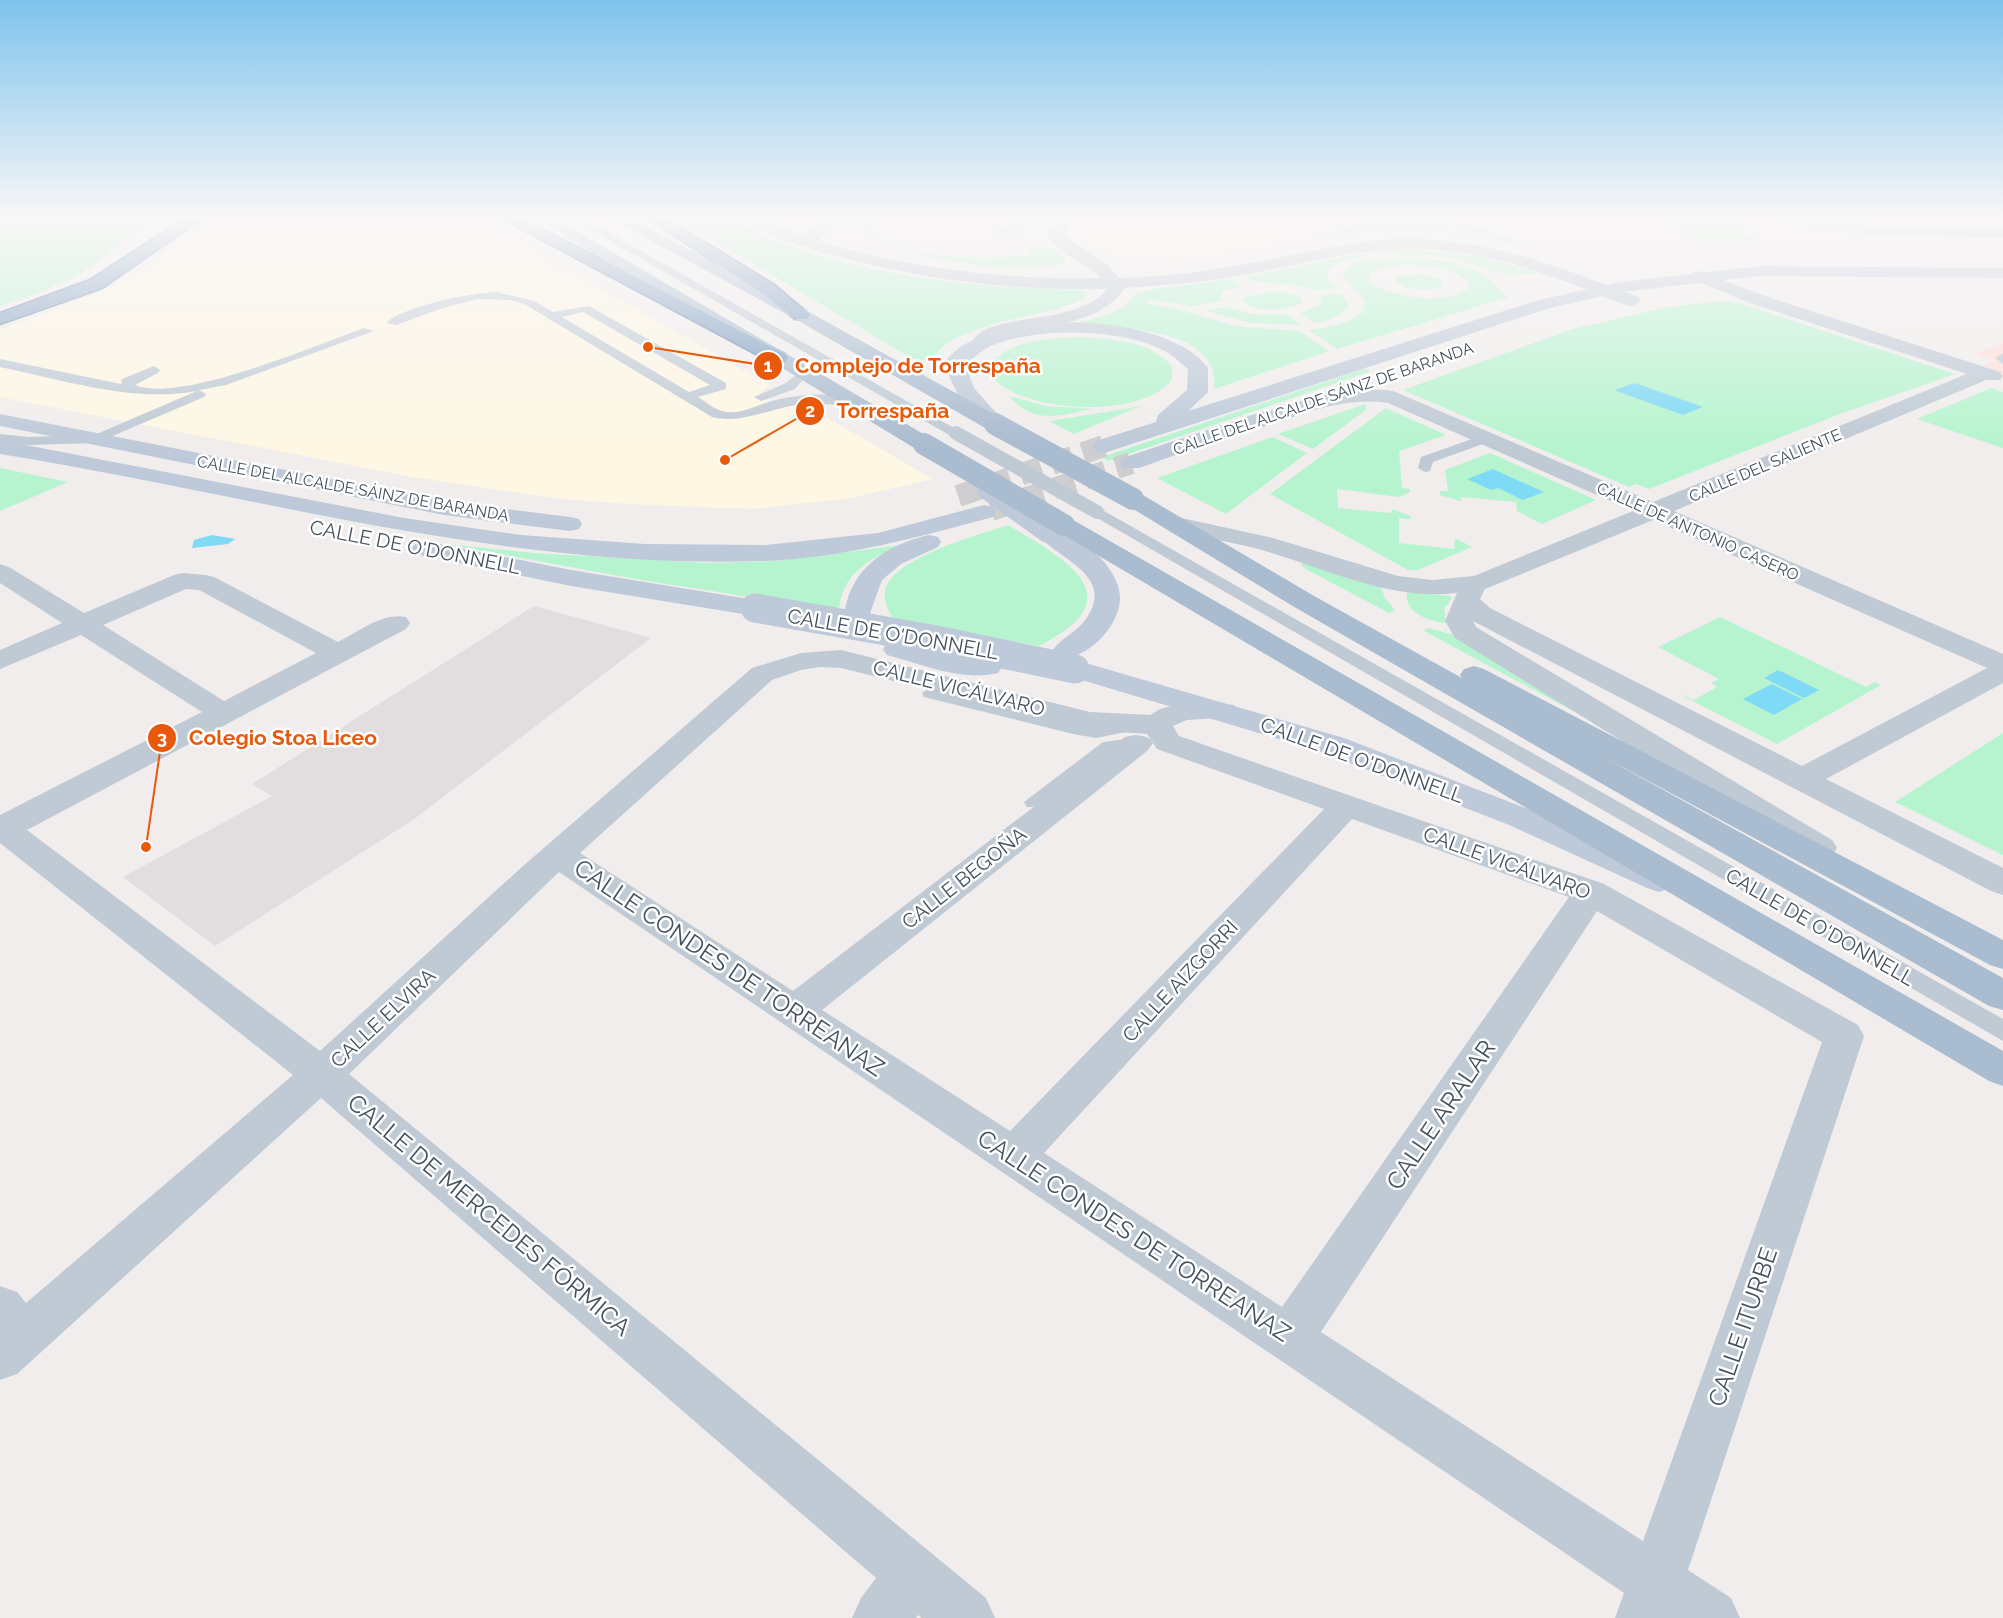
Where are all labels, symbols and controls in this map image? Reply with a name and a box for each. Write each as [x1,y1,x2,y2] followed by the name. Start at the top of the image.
[1170,337,1476,459] street label: CALLE DEL ALCALDE SÁINZ DE BARANDA
[753,346,1053,385] callout: Complejo de Torrespaña
[795,353,1041,378] text: Complejo de Torrespaña
[764,355,773,376] text: 1
[795,391,961,430] callout: Torrespaña
[837,398,949,423] text: Torrespaña
[805,400,815,421] text: 2
[1686,425,1844,506] street label: CALLE DEL SALIENTE
[195,451,511,525] street label: CALLE DEL ALCALDE SÁINZ DE BARANDA
[1594,478,1802,585] street label: CALLE DE ANTONIO CASERO
[308,515,523,579] street label: CALLE DE O'DONNELL
[786,604,1001,664] street label: CALLE DE O'DONNELL
[871,655,1047,721] street label: CALLE VICÁLVARO
[1257,712,1467,808] street label: CALLE DE O'DONNELL
[147,718,389,757] callout: Colegio Stoa Liceo
[189,725,377,750] text: Colegio Stoa Liceo
[157,727,167,748] text: 3
[897,822,1031,934] street label: CALLE BEGOÑA
[1420,822,1594,904] street label: CALLE VICÁLVARO
[569,853,890,1082] street label: CALLE CONDES DE TORREANAZ
[1721,863,1919,991] street label: CALLE DE O'DONNELL
[1117,915,1243,1047] street label: CALLE AIZGORRI
[326,963,441,1073] street label: CALLE ELVIRA
[1380,1034,1501,1195] street label: CALLE ARALAR
[342,1088,637,1342] street label: CALLE DE MERCEDES FÓRMICA
[972,1123,1296,1348] street label: CALLE CONDES DE TORREANAZ
[1702,1244,1783,1410] street label: CALLE ITURBE

